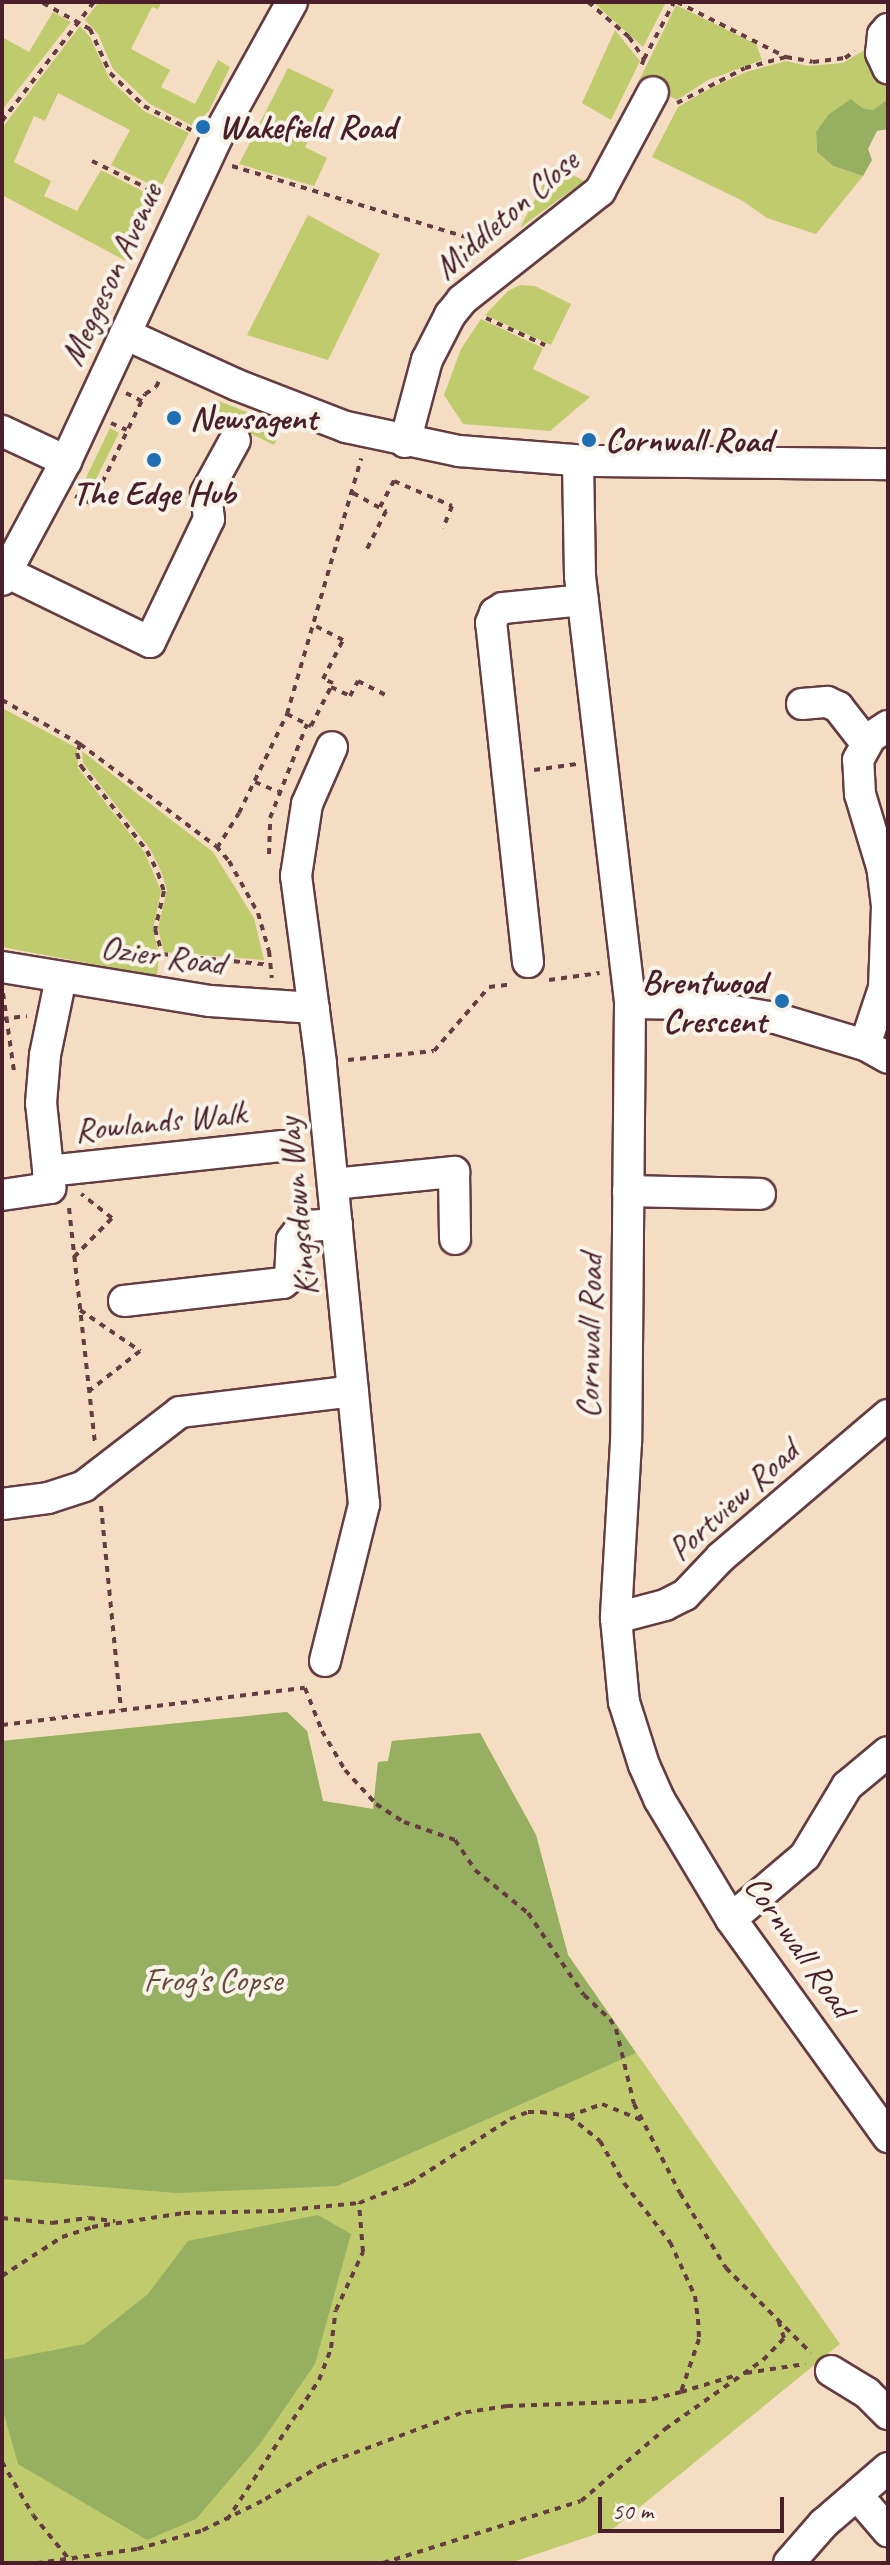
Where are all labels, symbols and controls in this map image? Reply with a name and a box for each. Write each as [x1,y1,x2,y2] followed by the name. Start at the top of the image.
[219,107,396,147] place label: Wakefield Road
[194,118,212,136] marker: Wakefield Road
[425,140,587,288] street label: Middleton Close
[51,177,171,371] street label: Meggeson Avenue
[190,398,317,438] place label: Newsagent
[165,409,183,427] marker: Newsagent
[605,420,771,460] place label: Cornwall Road
[580,431,598,449] marker: Cornwall Road
[145,451,163,469] marker: The Edge Hub
[73,473,235,513] place label: The Edge Hub
[99,926,227,984] street label: Ozier Road
[642,961,766,1040] place label: Brentwood Crescent
[773,992,791,1010] marker: Brentwood Crescent
[72,1092,248,1150] street label: Rowlands Walk
[267,1116,327,1298] street label: Kingsdown Way
[567,1254,611,1418] street label: Cornwall Road
[659,1431,807,1569] street label: Portview Road
[736,1867,864,2025] street label: Cornwall Road
[144,1960,282,2000] park label: Frog's Copse
[602,2481,788,2531] scale bar
[612,2496,653,2526] text: 50 m

